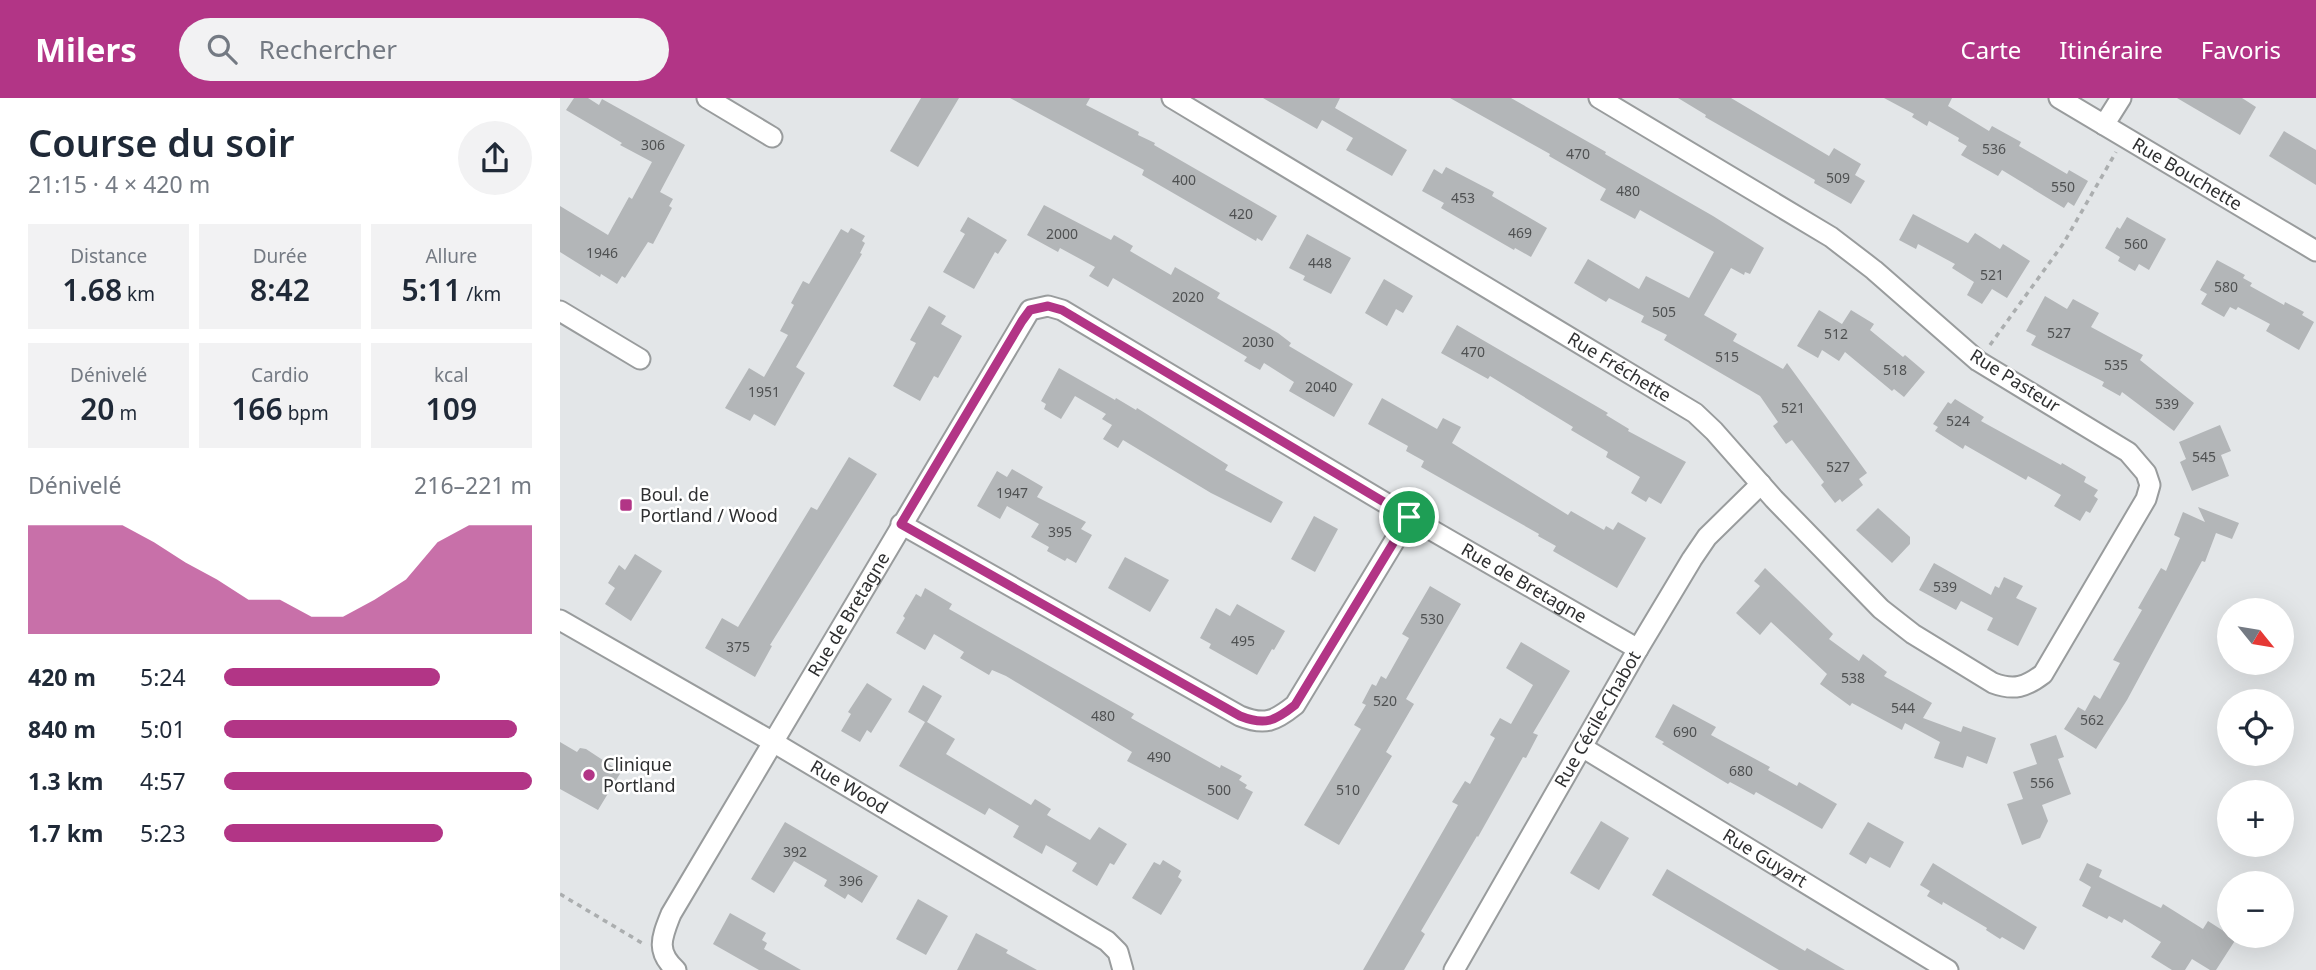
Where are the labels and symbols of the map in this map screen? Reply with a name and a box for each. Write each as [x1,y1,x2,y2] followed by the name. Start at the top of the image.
[2128,131,2247,215] street label: Rue Bouchette
[641,135,665,154] house number: 306
[1982,139,2006,158] house number: 536
[1566,144,1590,163] house number: 470
[1826,168,1850,187] house number: 509
[1172,170,1196,189] house number: 400
[2051,177,2075,196] house number: 550
[1616,181,1640,200] house number: 480
[1451,188,1475,207] house number: 453
[1229,204,1253,223] house number: 420
[1508,223,1532,242] house number: 469
[1046,224,1078,243] house number: 2000
[2124,234,2148,253] house number: 560
[586,243,618,262] house number: 1946
[1308,253,1332,272] house number: 448
[1980,265,2004,284] house number: 521
[2214,277,2238,296] house number: 580
[1172,287,1204,306] house number: 2020
[1652,302,1676,321] house number: 505
[2047,323,2071,342] house number: 527
[1824,324,1848,343] house number: 512
[1563,326,1676,407] street label: Rue Fréchette
[1242,332,1274,351] house number: 2030
[1461,342,1485,361] house number: 470
[1966,343,2066,418] street label: Rue Pasteur
[1715,347,1739,366] house number: 515
[2104,355,2128,374] house number: 535
[1883,360,1907,379] house number: 518
[1305,377,1337,396] house number: 2040
[748,382,780,401] house number: 1951
[2155,394,2179,413] house number: 539
[1781,398,1805,417] house number: 521
[1946,411,1970,430] house number: 524
[2192,447,2216,466] house number: 545
[1826,457,1850,476] house number: 527
[640,482,778,527] place label: Boul. de Portland / Wood
[996,483,1028,502] house number: 1947
[1379,487,1439,547] pin
[618,497,634,513] marker: Boul. de Portland / Wood
[1048,522,1072,541] house number: 395
[1457,537,1591,628] street label: Rue de Bretagne
[802,547,894,681] street label: Rue de Bretagne
[1933,577,1957,596] house number: 539
[2217,598,2294,676] north arrow
[1420,609,1444,628] house number: 530
[1231,631,1255,650] house number: 495
[726,637,750,656] house number: 375
[1548,646,1646,791] street label: Rue Cécile-Chabot
[1841,668,1865,687] house number: 538
[1373,691,1397,710] house number: 520
[1891,698,1915,717] house number: 544
[1091,706,1115,725] house number: 480
[2080,710,2104,729] house number: 562
[1673,722,1697,741] house number: 690
[1147,747,1171,766] house number: 490
[603,752,676,797] place label: Clinique Portland
[806,754,893,819] street label: Rue Wood
[1729,761,1753,780] house number: 680
[581,767,597,783] marker: Clinique Portland
[2030,773,2054,792] house number: 556
[1207,780,1231,799] house number: 500
[1336,780,1360,799] house number: 510
[1719,823,1812,893] street label: Rue Guyart
[783,842,807,861] house number: 392
[839,871,863,890] house number: 396

